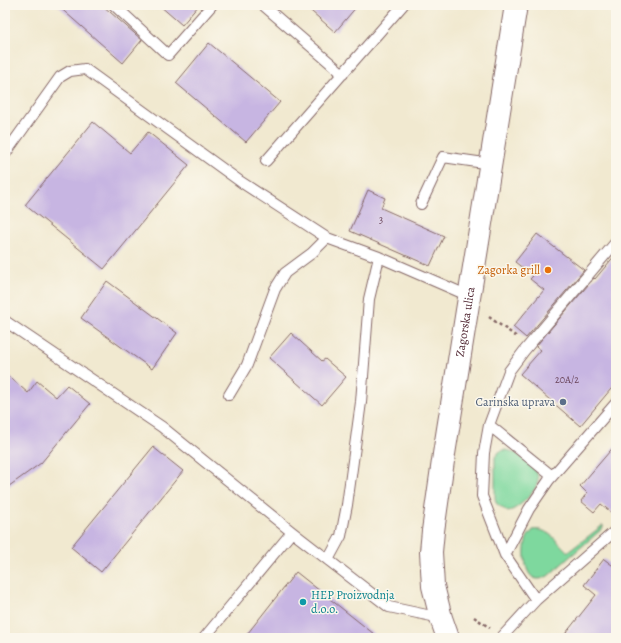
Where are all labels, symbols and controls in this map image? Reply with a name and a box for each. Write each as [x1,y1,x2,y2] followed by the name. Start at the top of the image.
[379,213,383,226] house number: 3
[477,262,540,278] place label: Zagorka grill
[543,265,553,275] marker: Zagorka grill
[452,285,479,358] street label: Zagorska ulica
[555,373,579,386] house number: 20A/2
[475,394,555,410] place label: Carinska uprava
[558,397,568,407] marker: Carinska uprava
[311,587,395,617] place label: HEP Proizvodnja d.o.o.
[298,597,308,607] marker: HEP Proizvodnja d.o.o.

